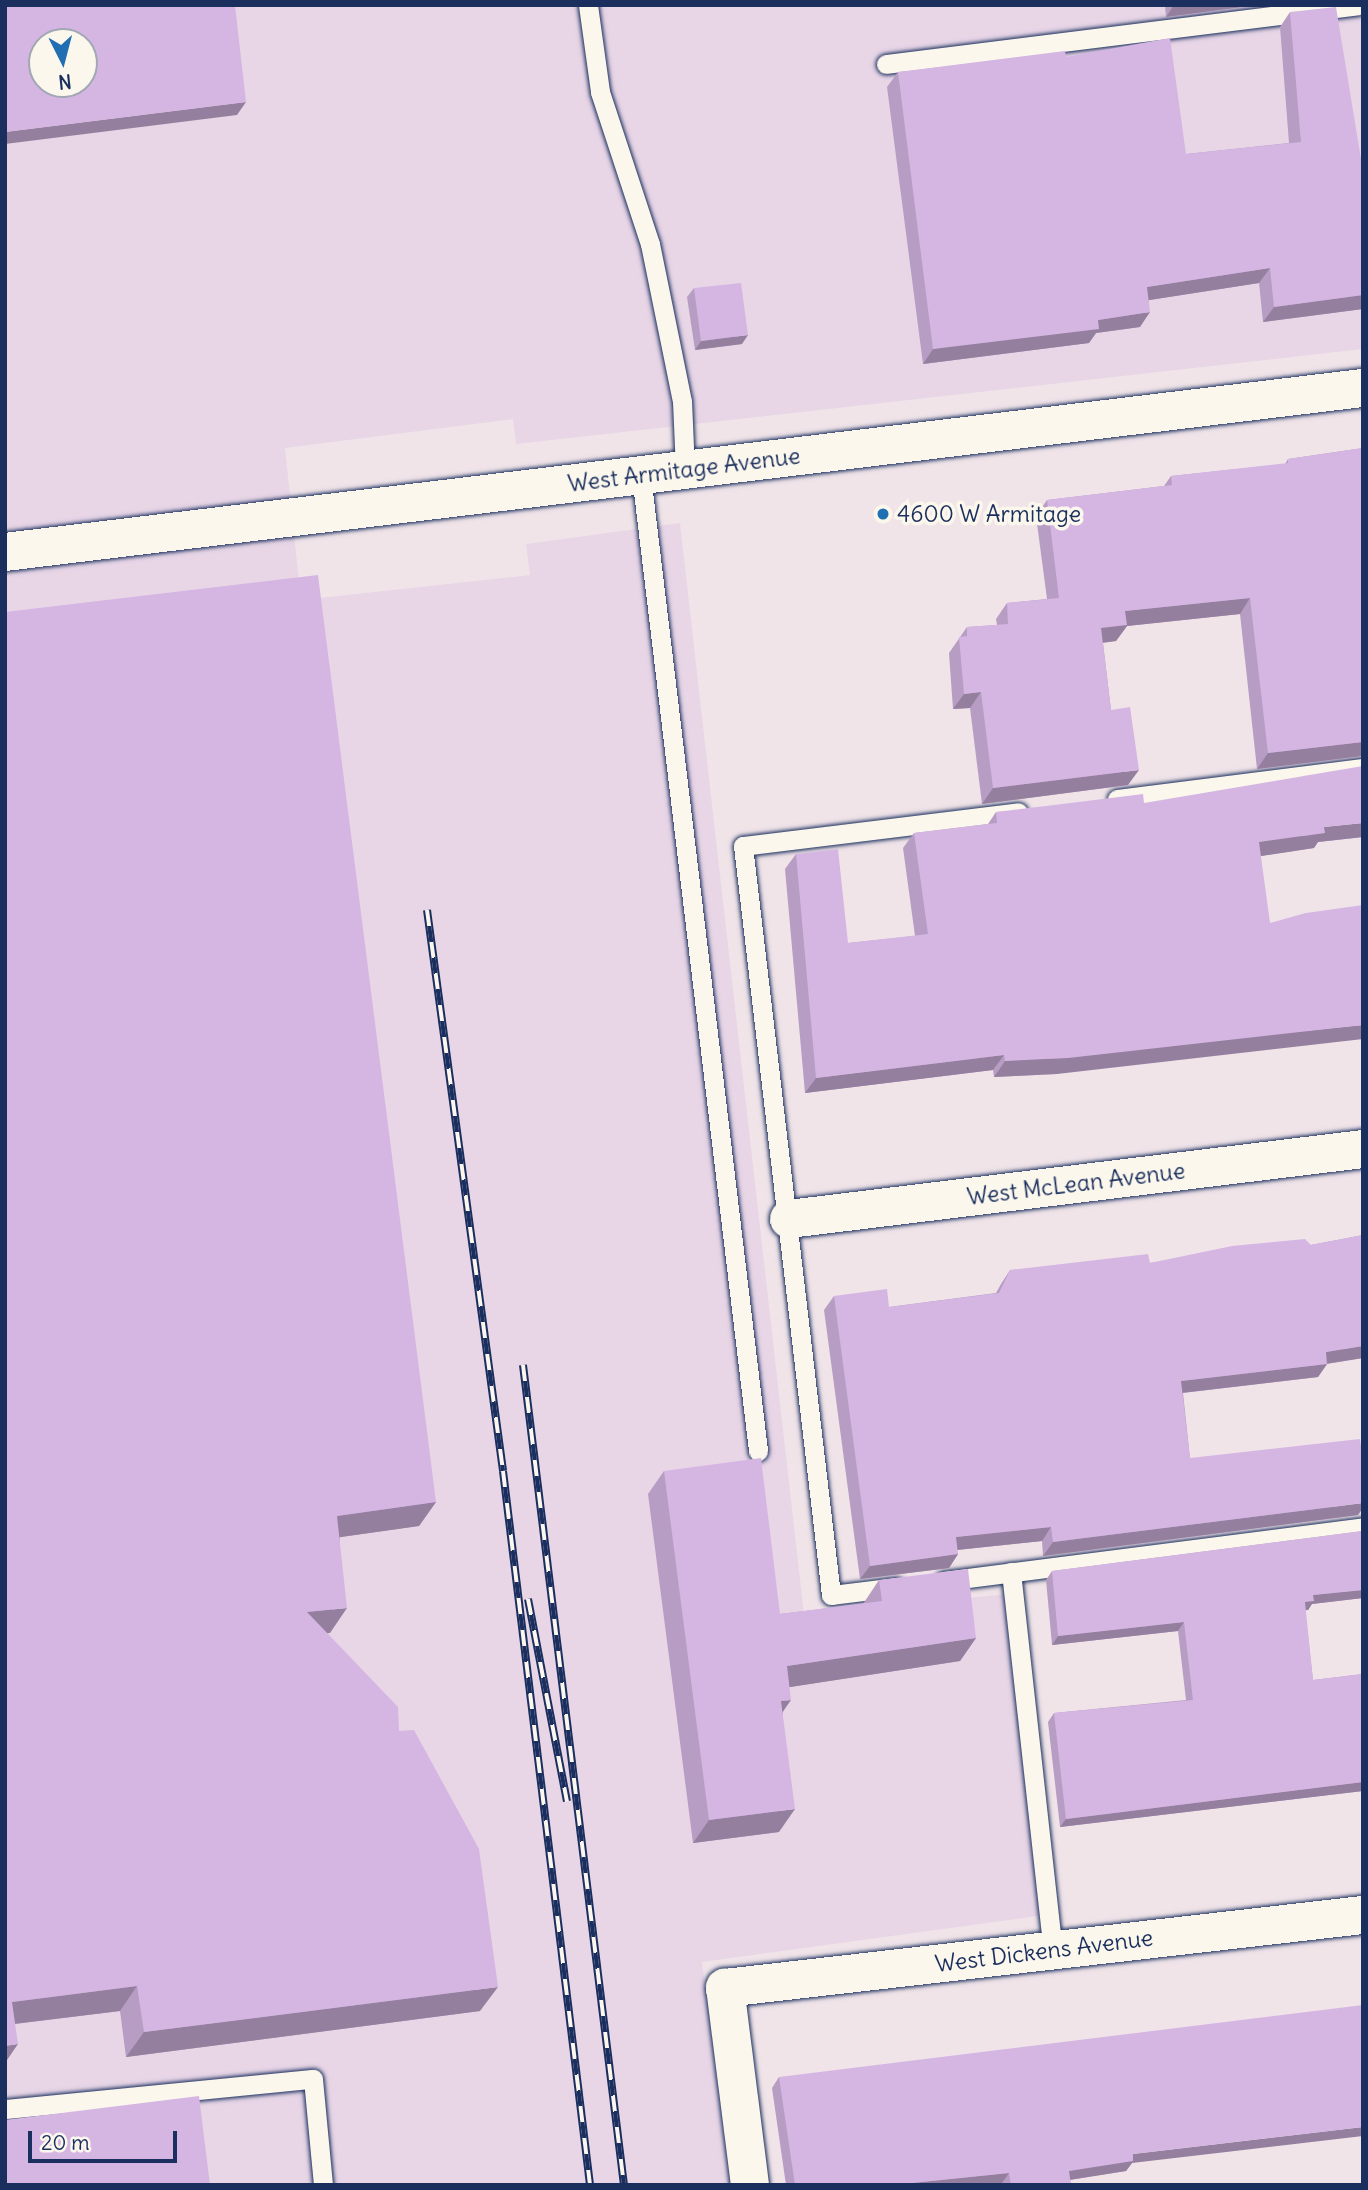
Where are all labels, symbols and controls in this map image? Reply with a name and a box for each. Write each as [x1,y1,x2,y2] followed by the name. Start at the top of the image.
[28,28,98,98] north arrow
[57,69,73,95] text: N
[566,442,802,498] street label: West Armitage Avenue
[897,500,1081,528] place label: 4600 W Armitage
[875,506,891,522] marker: 4600 W Armitage
[965,1157,1187,1211] street label: West McLean Avenue
[933,1924,1155,1978] street label: West Dickens Avenue
[32,2116,180,2160] scale bar
[41,2129,90,2156] text: 20 m

